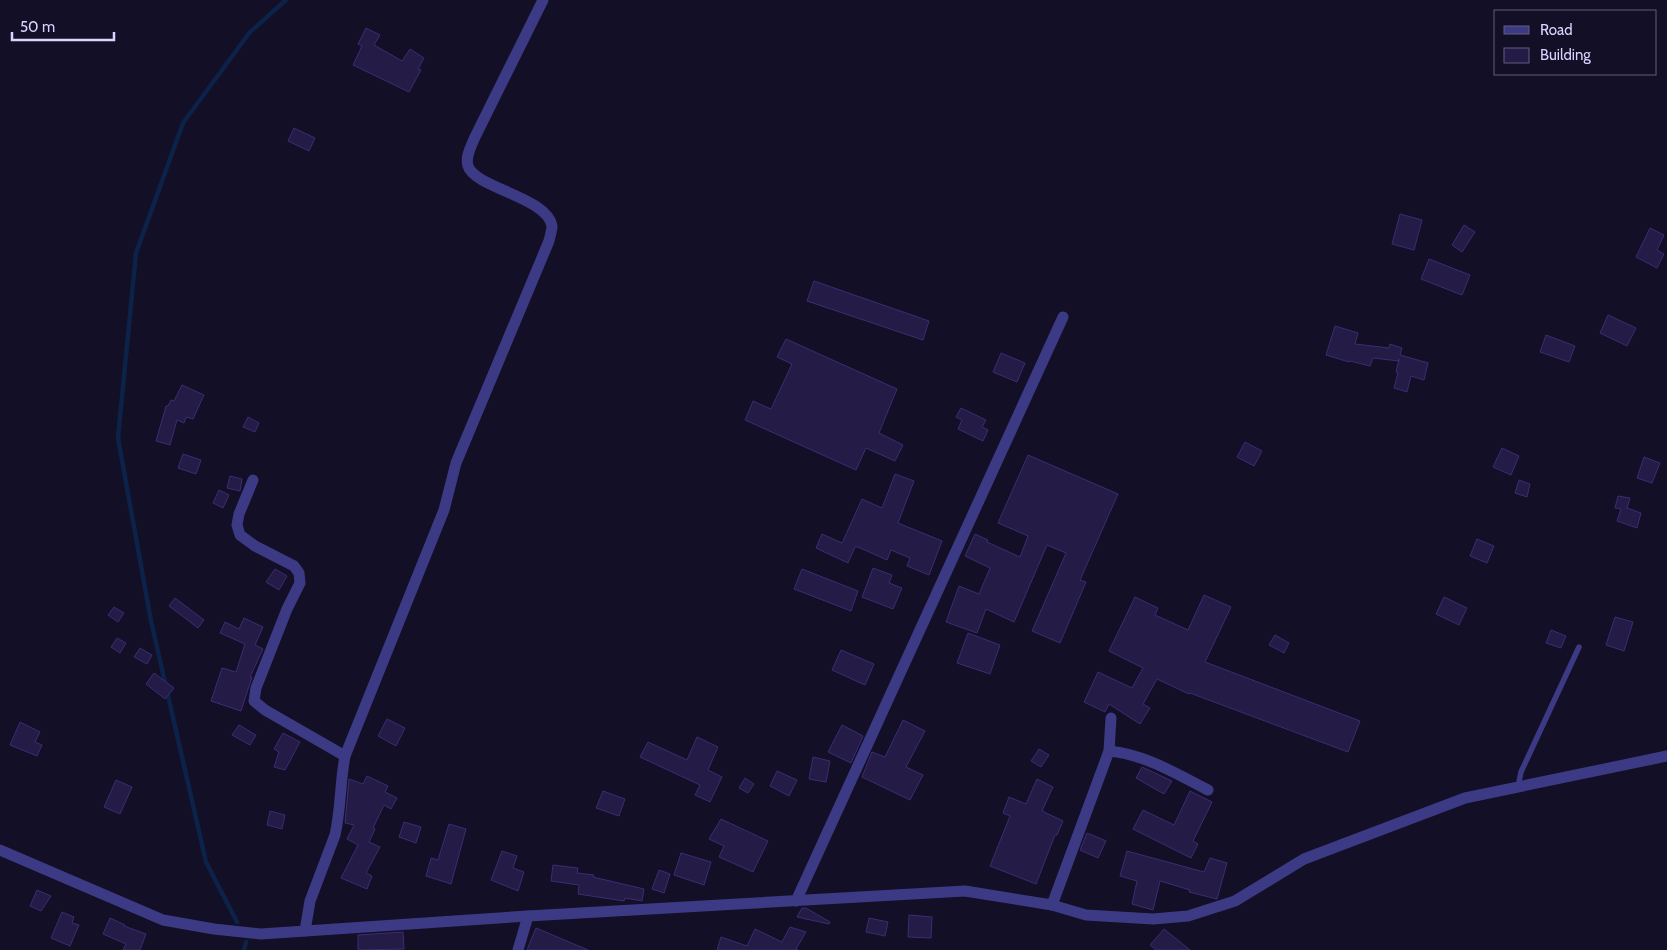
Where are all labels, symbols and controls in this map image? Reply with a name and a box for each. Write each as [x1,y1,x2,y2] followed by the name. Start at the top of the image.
[12,10,115,42] scale bar
[1494,10,1657,75] legend
[20,18,55,36] text: 50 m
[1540,21,1573,39] text: Road
[1540,46,1591,64] text: Building

